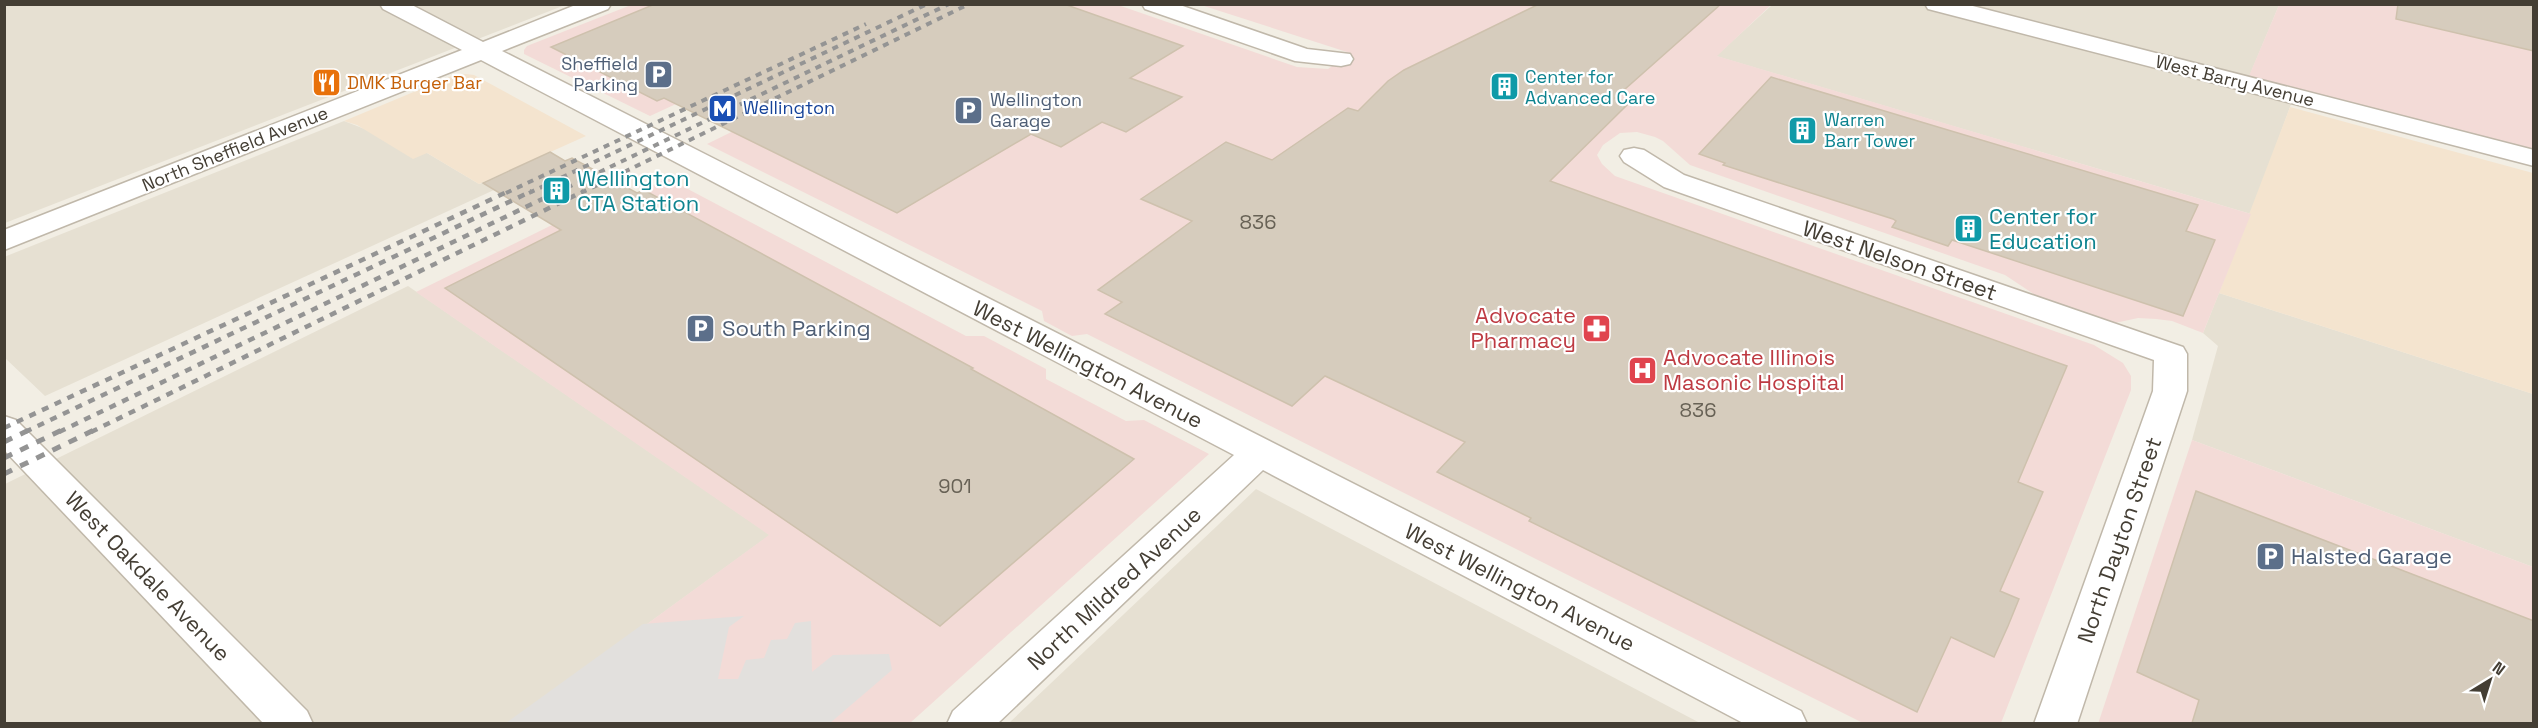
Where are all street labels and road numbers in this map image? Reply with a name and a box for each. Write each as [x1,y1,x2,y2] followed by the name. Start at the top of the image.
[2153,50,2317,111] street label: West Barry Avenue
[138,101,331,196] street label: North Sheffield Avenue
[1799,214,2001,306] street label: West Nelson Street
[968,294,1208,434] street label: West Wellington Avenue
[2071,433,2167,647] street label: North Dayton Street
[59,485,237,667] street label: West Oakdale Avenue
[1021,500,1207,676] street label: North Mildred Avenue
[1400,517,1640,657] street label: West Wellington Avenue

